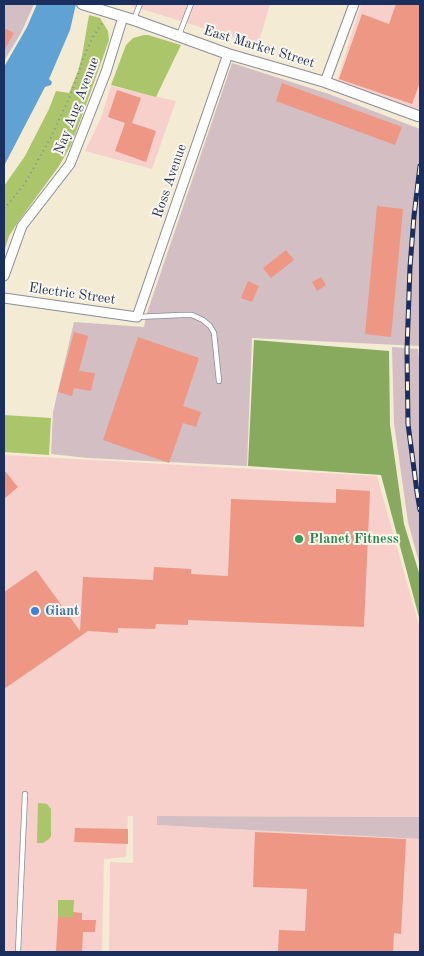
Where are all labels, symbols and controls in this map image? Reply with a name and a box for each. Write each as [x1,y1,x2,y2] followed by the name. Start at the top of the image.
[201,22,317,72] street label: East Market Street
[51,55,103,157] street label: Nay Aug Avenue
[149,142,191,220] street label: Ross Avenue
[27,280,117,308] street label: Electric Street
[309,531,399,547] place label: Planet Fitness
[293,533,305,545] marker: Planet Fitness
[45,603,79,619] place label: Giant
[29,605,41,617] marker: Giant

